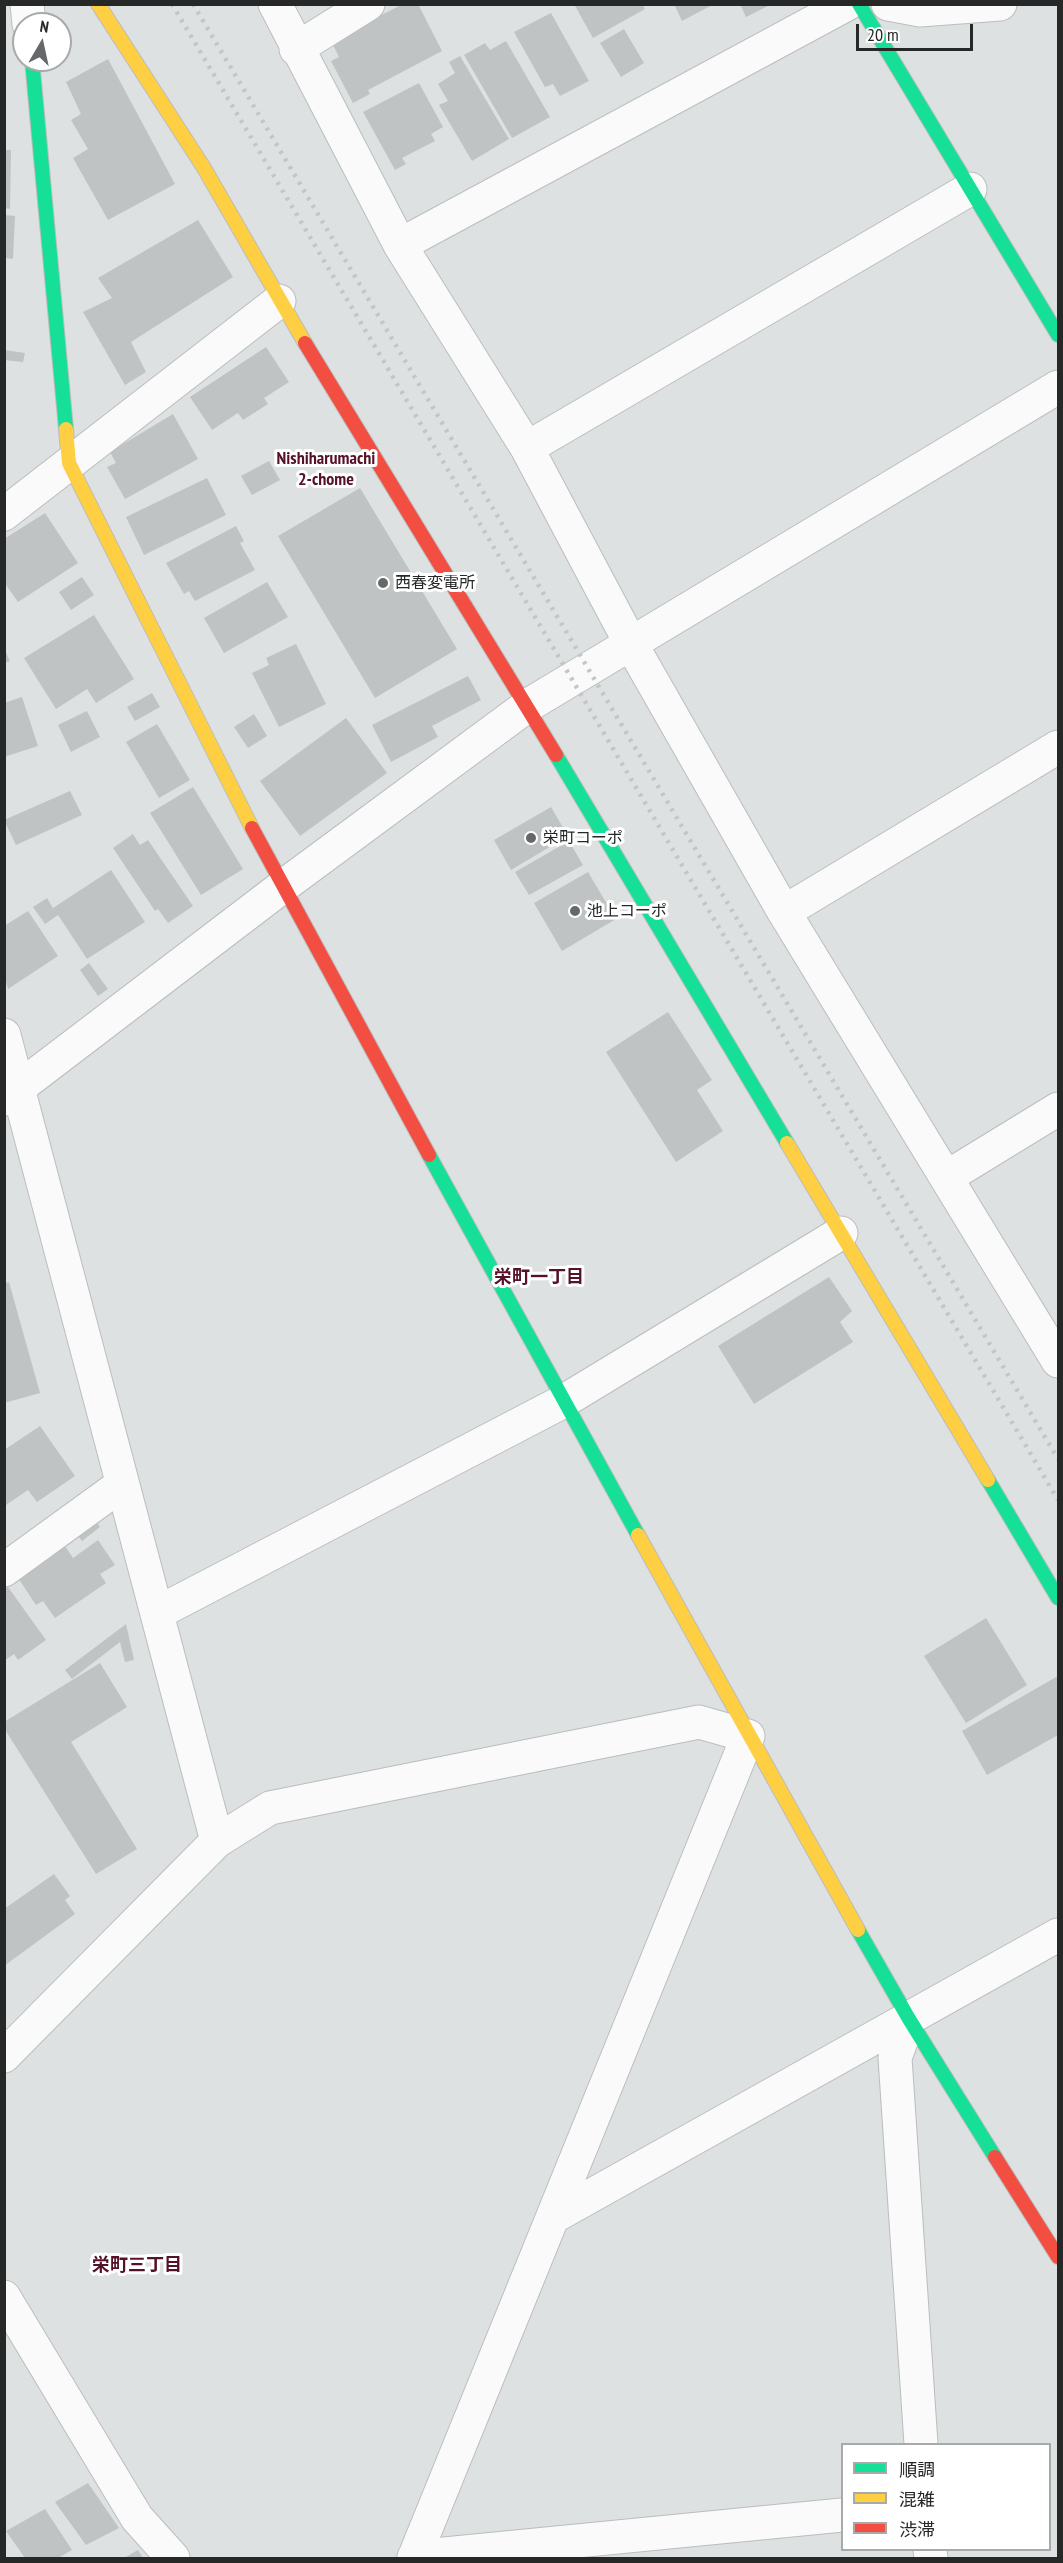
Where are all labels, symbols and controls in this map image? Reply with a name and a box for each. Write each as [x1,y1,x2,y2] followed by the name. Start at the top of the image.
[12,12,72,72] north arrow
[859,12,976,50] scale bar
[39,16,50,37] text: N
[867,23,899,46] text: 20 m
[277,448,375,490] district label: Nishiharumachi 2-chome
[395,573,475,593] place label: 西春変電所
[376,576,390,590] marker: 西春変電所
[543,828,623,848] place label: 栄町コーポ
[524,831,538,845] marker: 栄町コーポ
[587,901,667,921] place label: 池上コーポ
[568,904,582,918] marker: 池上コーポ
[494,1267,584,1289] district label: 栄町一丁目
[92,2255,182,2277] district label: 栄町三丁目
[841,2443,1051,2551] legend
[899,2458,935,2481] text: 順調
[899,2488,935,2511] text: 混雑
[899,2518,935,2541] text: 渋滞

